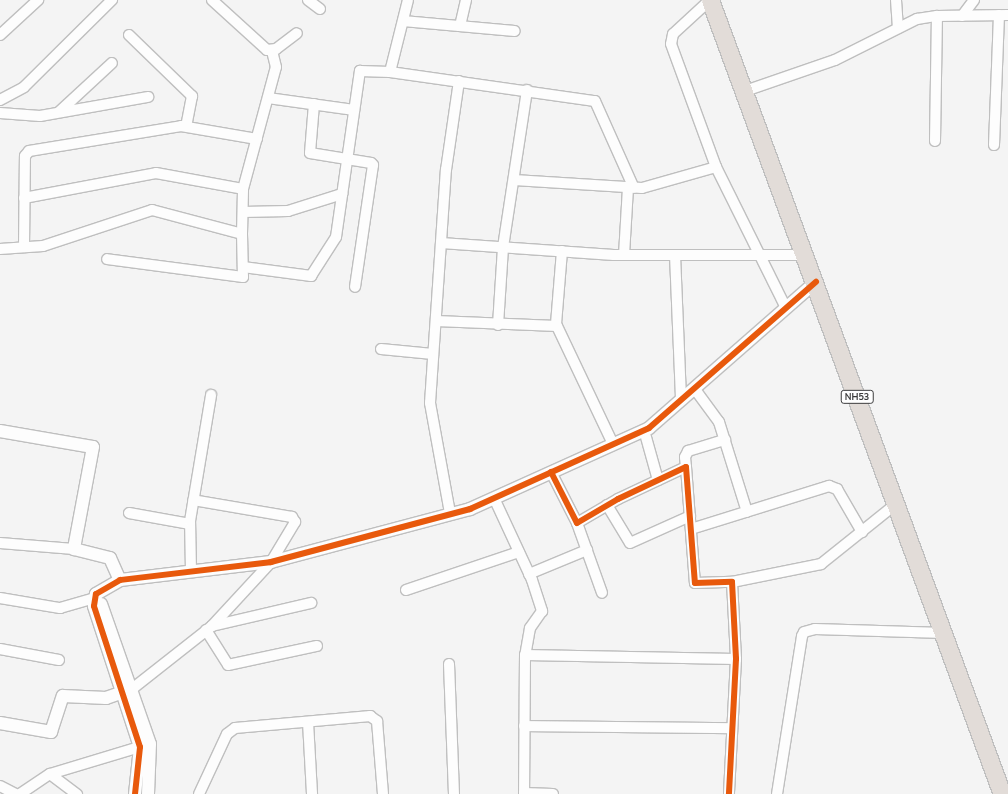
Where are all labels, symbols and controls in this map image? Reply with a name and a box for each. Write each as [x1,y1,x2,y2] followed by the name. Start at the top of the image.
[840,390,874,404] road number: NH53

